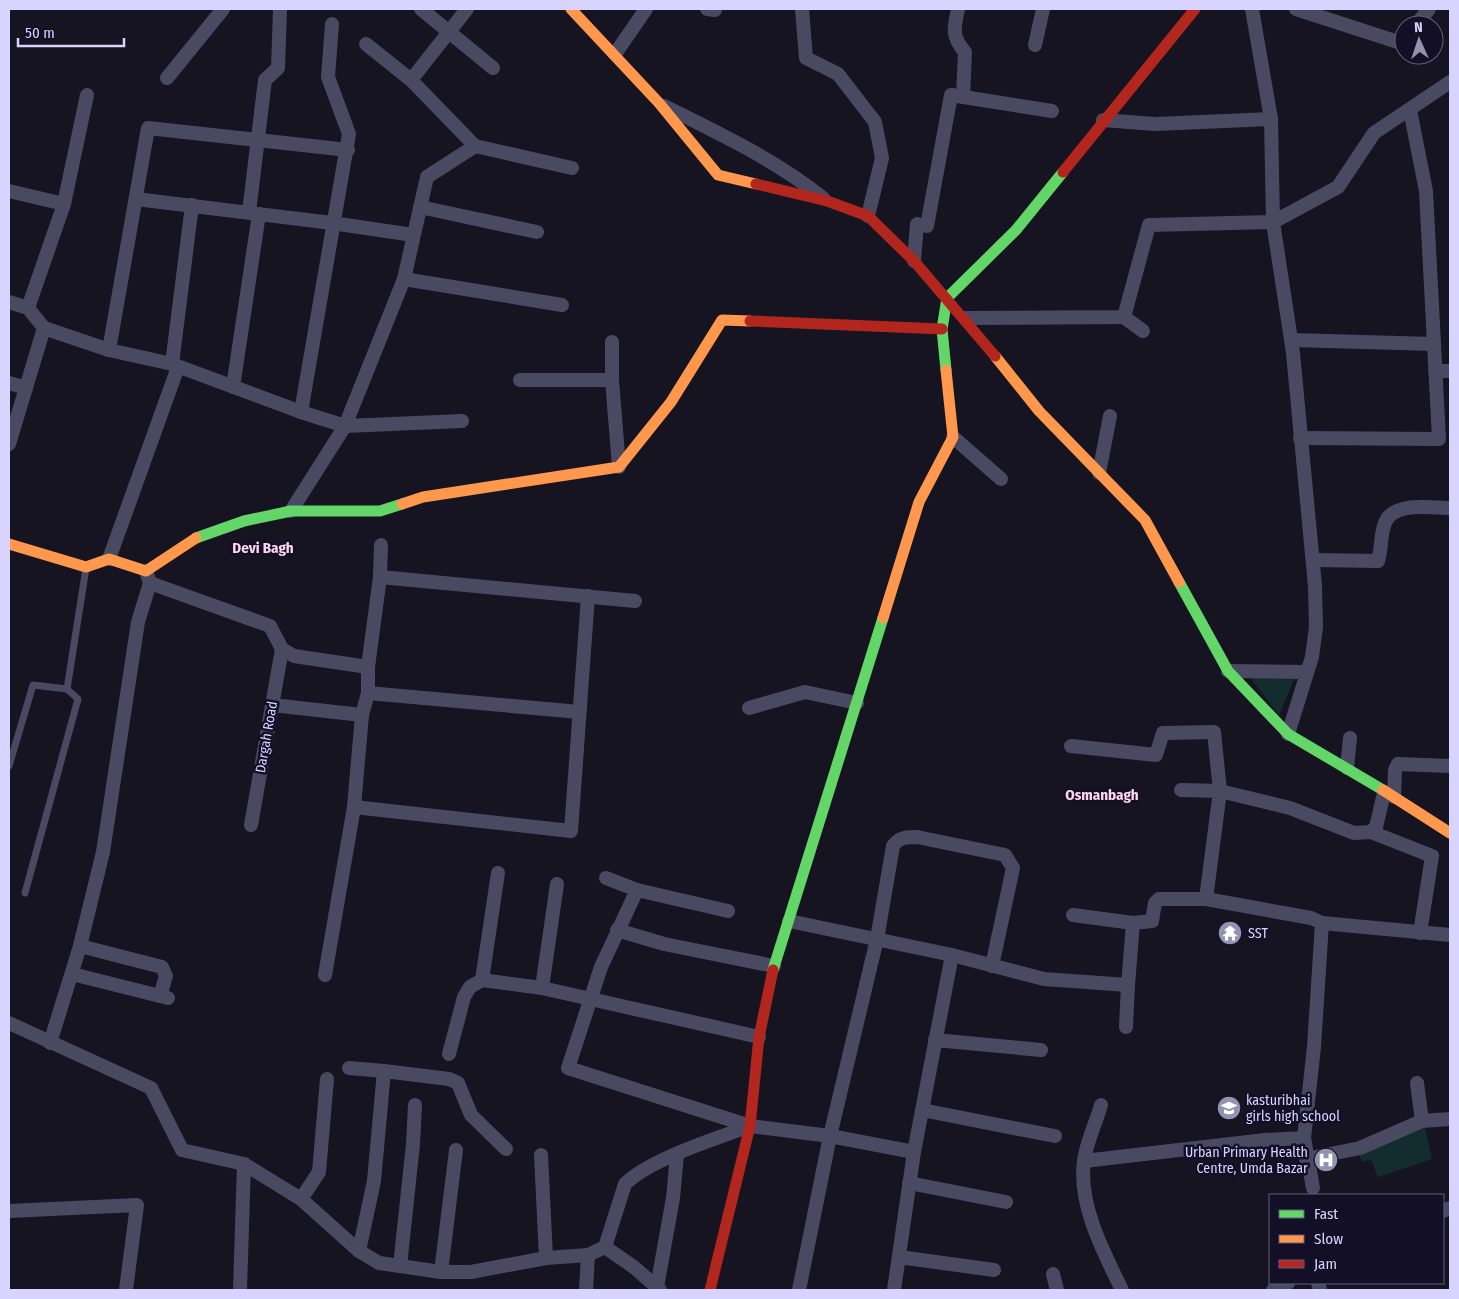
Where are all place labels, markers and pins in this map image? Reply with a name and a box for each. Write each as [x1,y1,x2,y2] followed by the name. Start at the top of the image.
[1217,920,1243,946] temple icon: SST
[1248,925,1268,942] place label: SST
[1246,1092,1340,1125] place label: kasturibhai girls high school
[1216,1095,1242,1121] school or university icon: kasturibhai girls high school
[1185,1144,1308,1177] place label: Urban Primary Health Centre, Umda Bazar
[1313,1147,1339,1173] hospital icon: Urban Primary Health Centre, Umda Bazar

